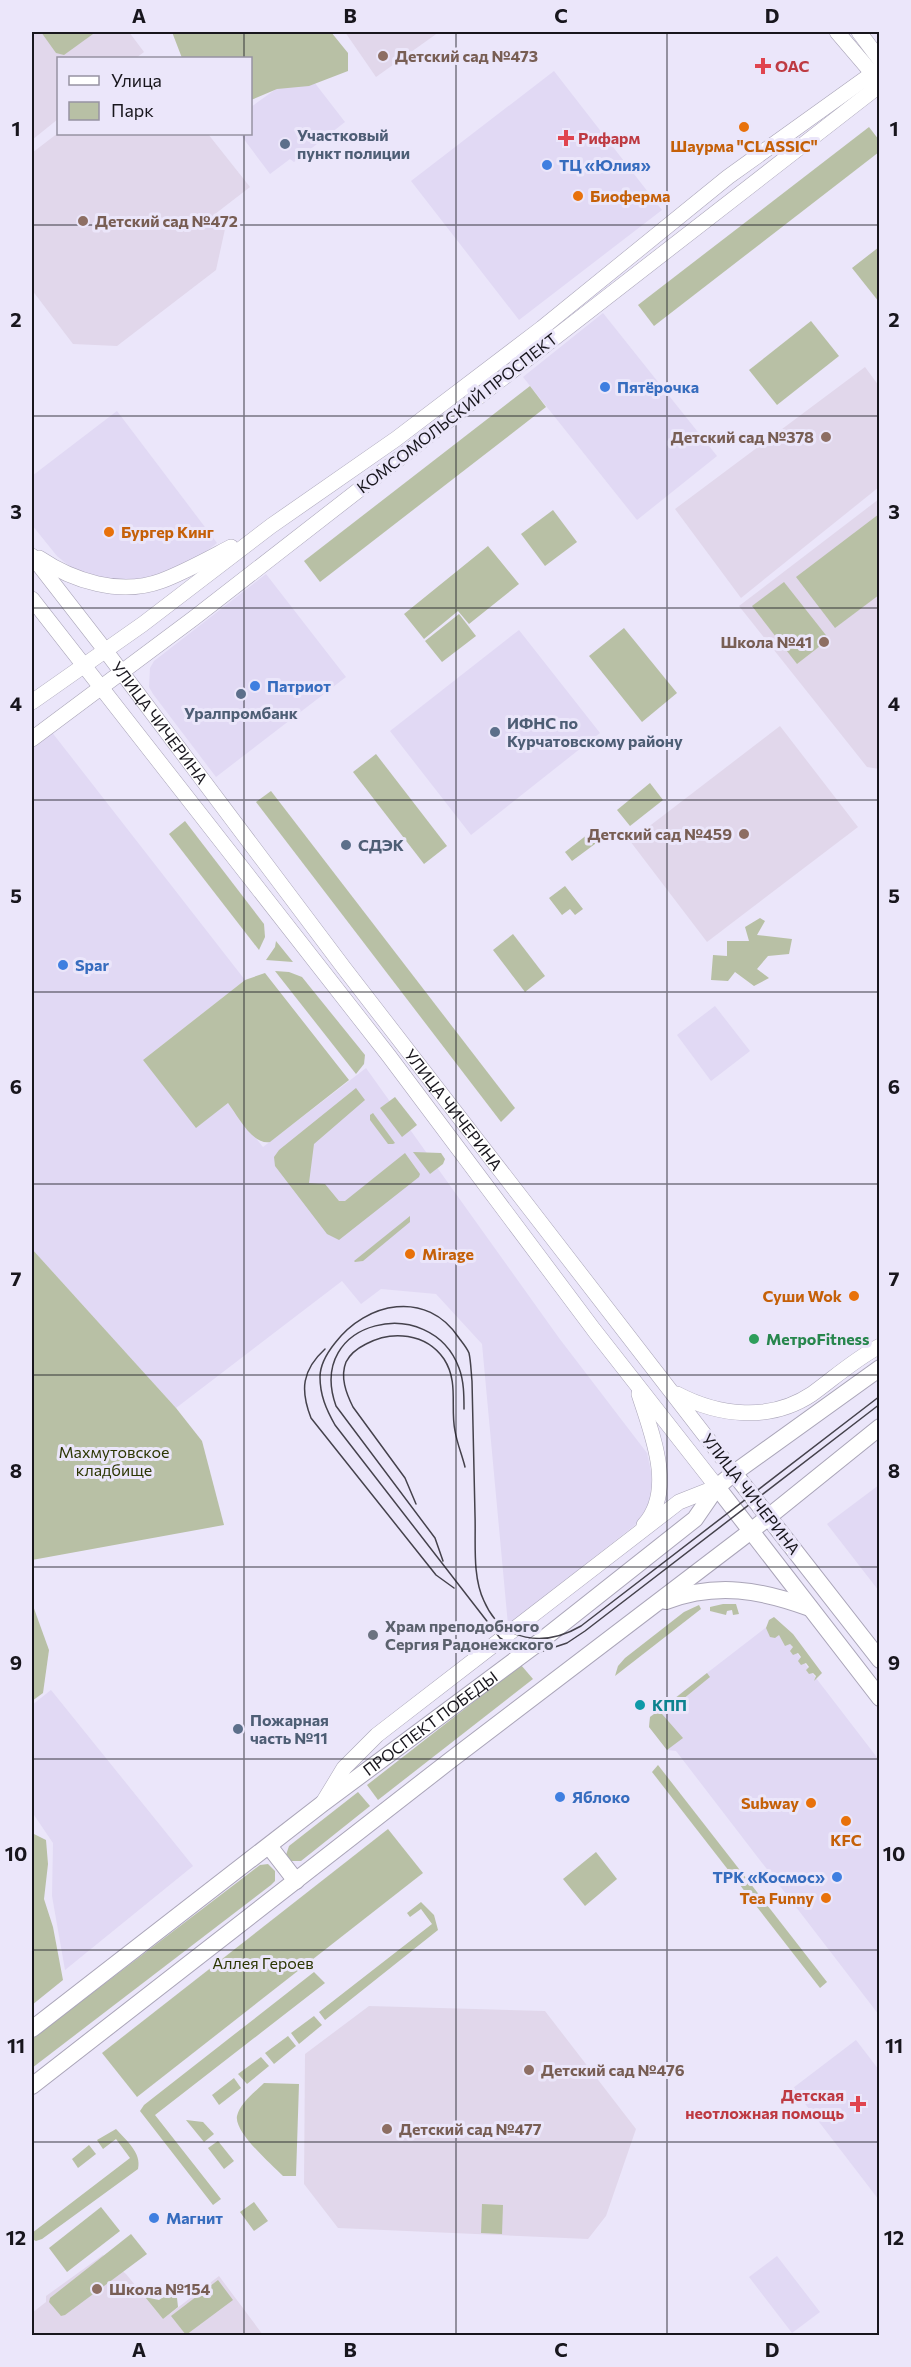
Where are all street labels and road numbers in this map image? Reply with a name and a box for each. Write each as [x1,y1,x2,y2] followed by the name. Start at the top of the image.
[353,328,561,497] street label: КОМСОМОЛЬСКИЙ ПРОСПЕКТ
[108,657,212,787] street label: УЛИЦА ЧИЧЕРИНА
[401,1045,507,1174] street label: УЛИЦА ЧИЧЕРИНА
[698,1430,804,1558] street label: УЛИЦА ЧИЧЕРИНА
[359,1667,501,1779] street label: ПРОСПЕКТ ПОБЕДЫ

